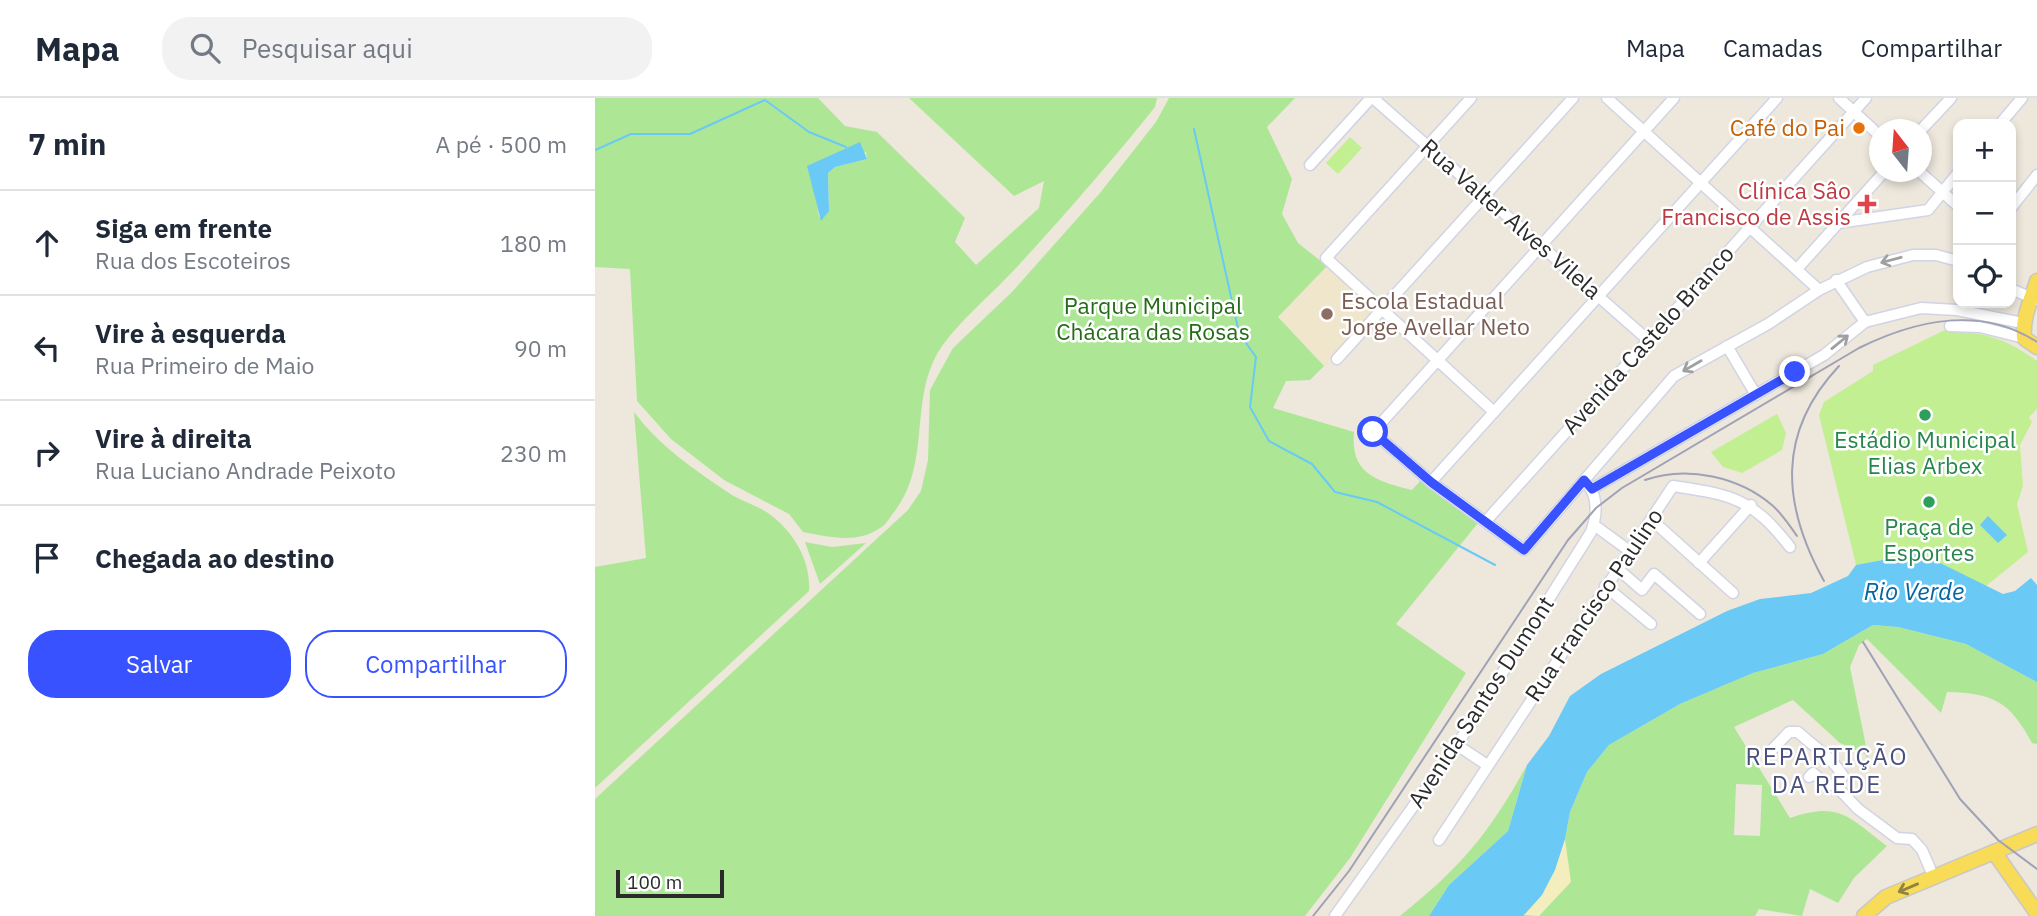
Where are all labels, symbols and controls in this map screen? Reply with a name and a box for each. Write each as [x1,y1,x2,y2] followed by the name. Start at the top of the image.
[162,17,652,80] search box
[35,27,120,70] text: Mapa
[186,29,224,67] icon: search
[242,31,413,65] text: Pesquisar aqui
[1626,32,1685,64] text: Mapa
[1723,32,1823,64] text: Camadas
[1861,32,2002,64] text: Compartilhar
[1730,112,1845,142] place label: Café do Pai
[1869,119,1932,182] north arrow
[1953,119,2016,308] map controls
[1953,119,2016,182] button: +
[1851,120,1867,136] marker: Café do Pai
[28,124,106,163] text: 7 min
[436,129,567,159] text: A pé · 500 m
[1415,131,1608,305] street label: Rua Valter Alves Vilela
[1661,175,1851,231] place label: Clínica Sâo Francisco de Assis
[1953,182,2016,245] button: −
[1857,194,1877,214] marker: Clínica Sâo Francisco de Assis
[95,211,272,245] text: Siga em frente
[28,224,66,262] icon: ahead
[500,228,567,258] text: 180 m
[1555,239,1740,440] street label: Avenida Castelo Branco
[95,245,291,275] text: Rua dos Escoteiros
[1953,245,2016,308] button: locate
[1881,254,1903,267] one-way arrow
[1341,285,1530,341] place label: Escola Estadual Jorge Avellar Neto
[1056,290,1250,346] park label: Parque Municipal Chácara das Rosas
[1319,306,1335,322] marker: Escola Estadual Jorge Avellar Neto
[95,316,286,350] text: Vire à esquerda
[28,329,66,367] icon: left
[514,333,567,363] text: 90 m
[1830,335,1849,350] one-way arrow
[95,350,314,380] text: Rua Primeiro de Maio
[1779,356,1810,387] route end
[1682,360,1702,374] one-way arrow
[1917,407,1933,423] marker: Estádio Municipal Elias Arbex
[1357,416,1388,447] route start
[95,421,252,455] text: Vire à direita
[1834,424,2016,480] place label: Estádio Municipal Elias Arbex
[28,434,66,472] icon: right
[500,438,567,468] text: 230 m
[95,455,396,485] text: Rua Luciano Andrade Peixoto
[1921,494,1937,510] marker: Praça de Esportes
[1517,502,1669,707] street label: Rua Francisco Paulino
[1883,511,1975,567] place label: Praça de Esportes
[28,539,66,577] icon: arrive
[95,541,334,575] text: Chegada ao destino
[1864,575,1964,607] water label: Rio Verde
[1400,590,1560,813] street label: Avenida Santos Dumont
[28,630,291,698] button: Salvar
[305,630,567,698] button: Compartilhar
[1745,740,1909,800] district label: REPARTIÇÃO DA REDE
[616,867,725,899] scale bar
[627,870,682,894] text: 100 m
[1898,882,1920,895] one-way arrow

